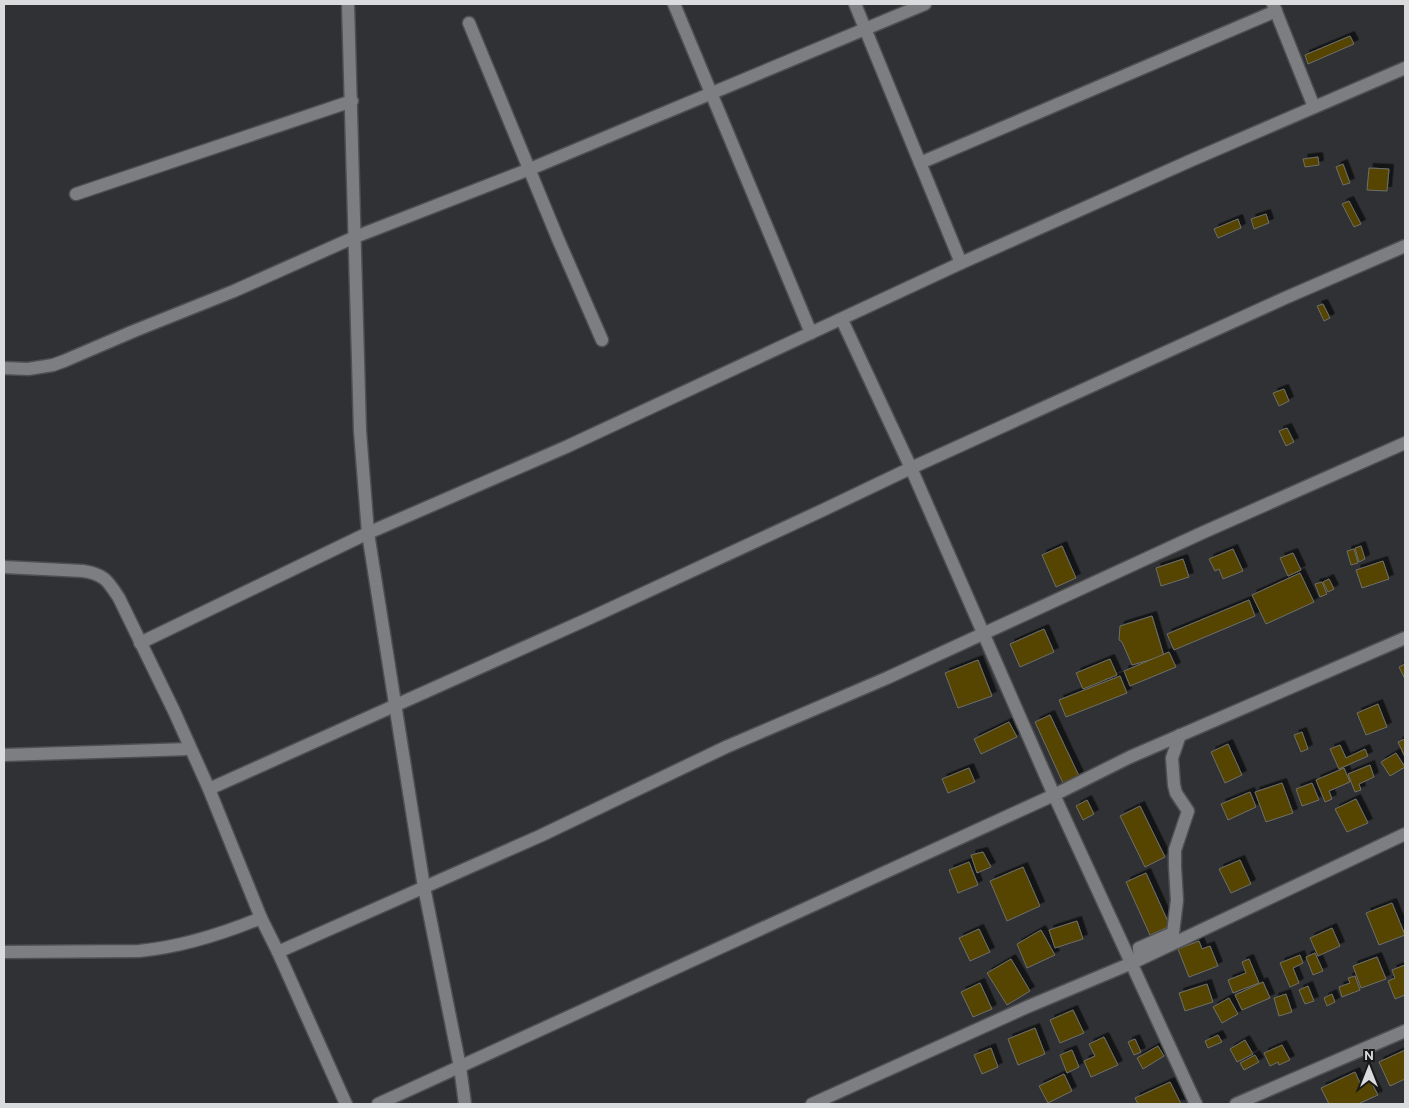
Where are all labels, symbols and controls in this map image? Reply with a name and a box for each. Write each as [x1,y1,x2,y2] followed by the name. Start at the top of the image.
[1344,1043,1394,1093] north arrow
[1364,1048,1374,1065] text: N

